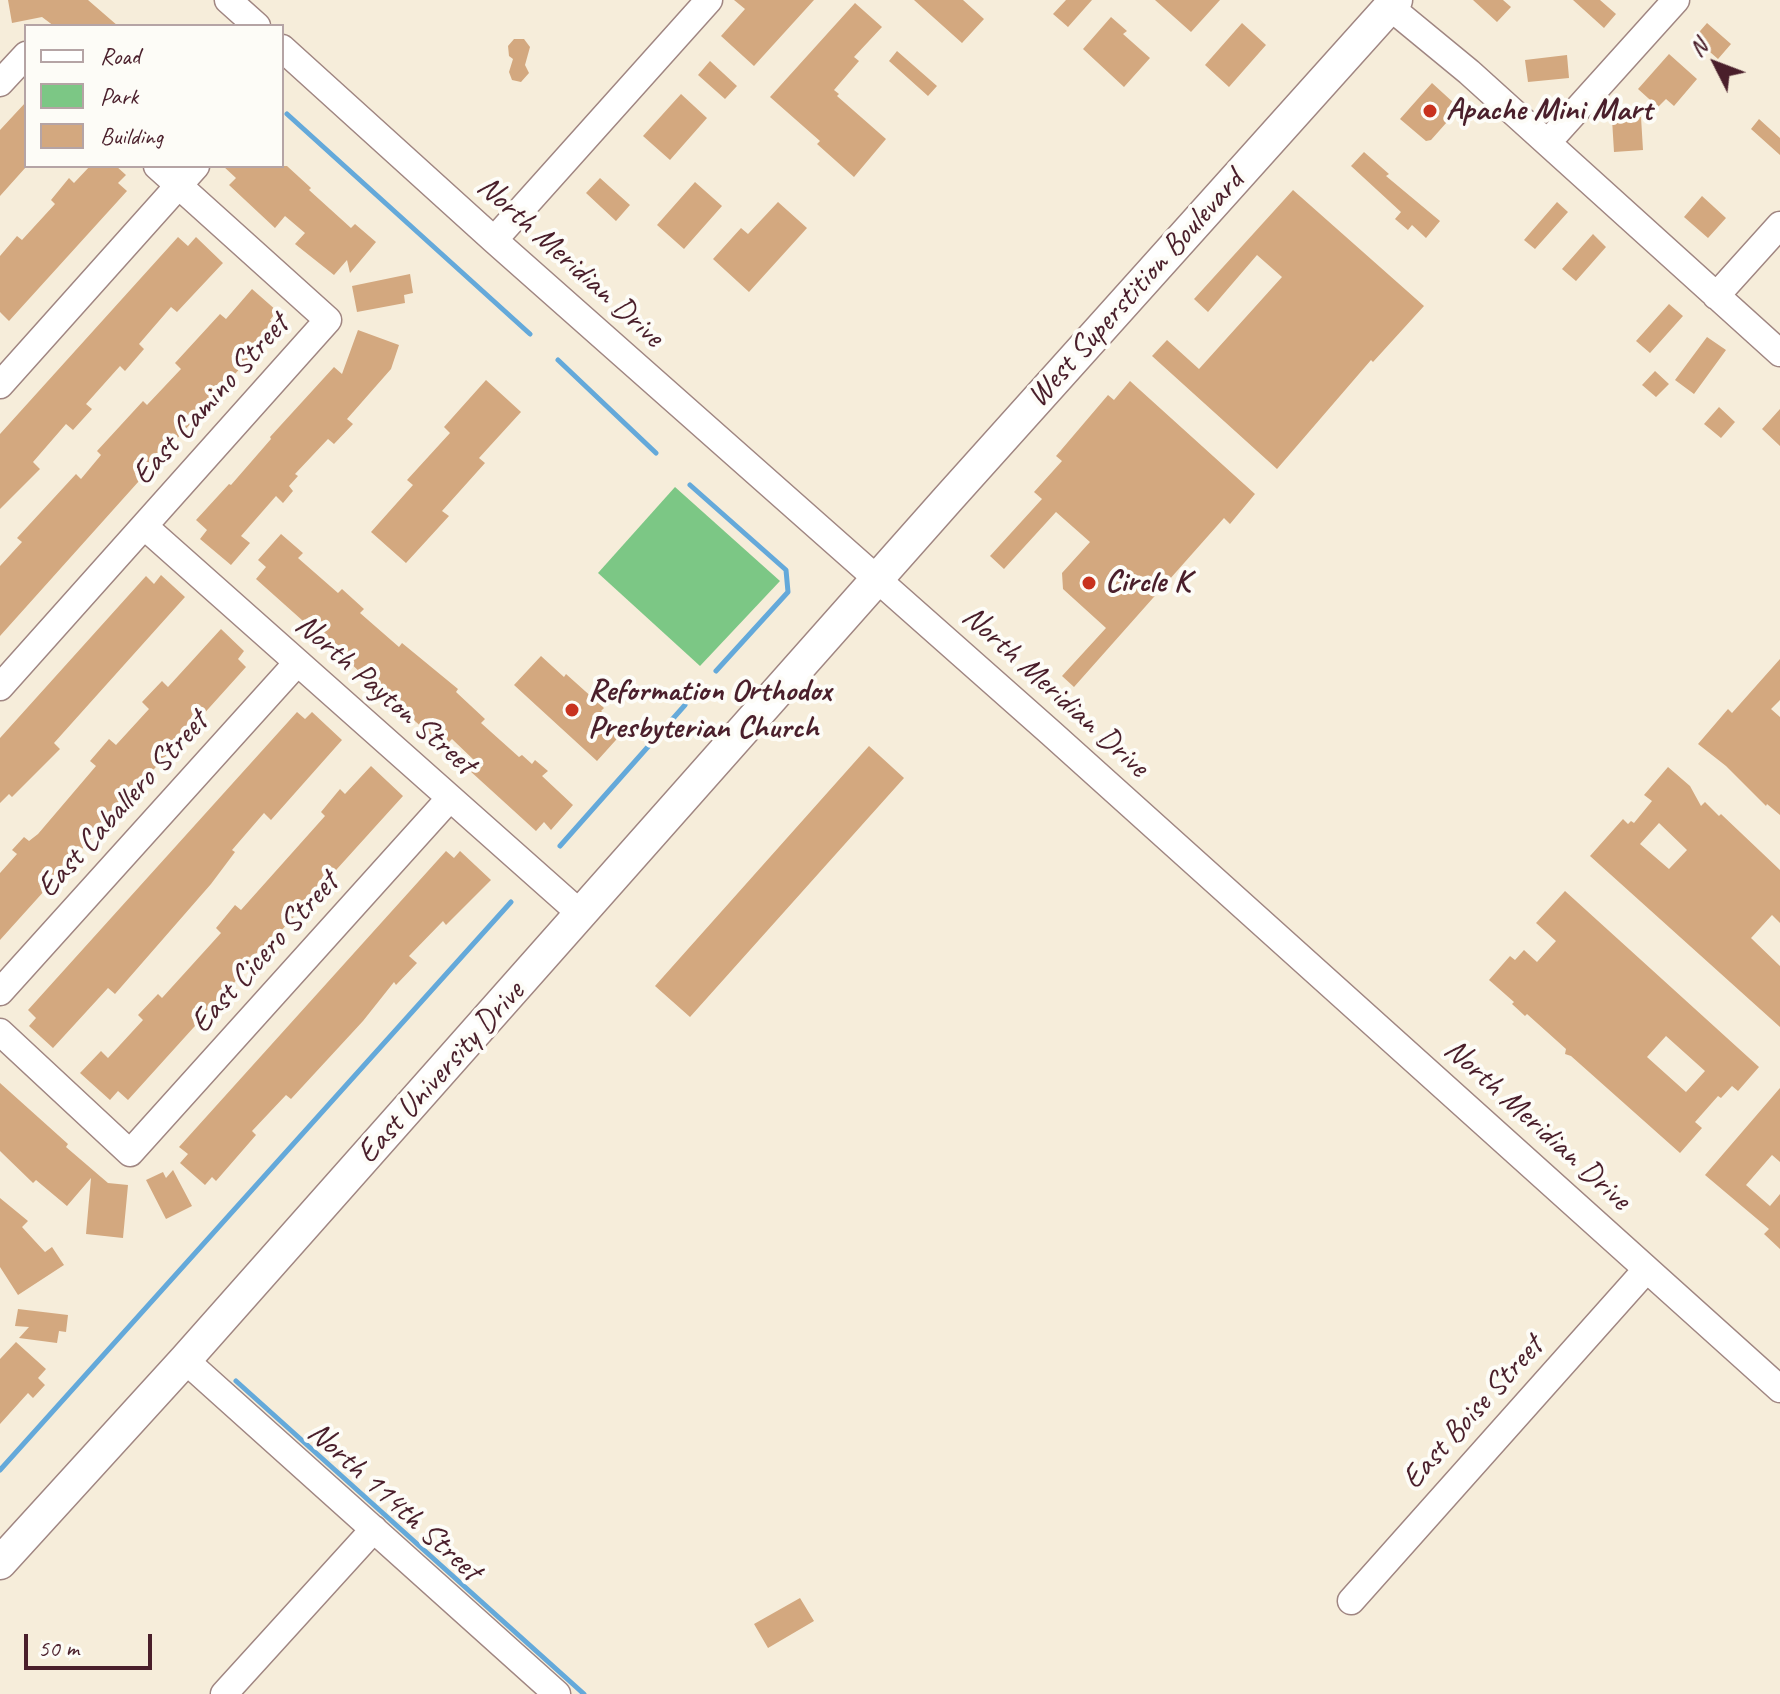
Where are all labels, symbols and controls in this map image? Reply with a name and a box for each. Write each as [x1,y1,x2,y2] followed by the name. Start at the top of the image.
[24,24,284,168] legend
[1676,24,1756,104] north arrow
[1683,34,1713,62] text: N
[100,41,140,71] text: Road
[100,81,138,111] text: Park
[1446,92,1652,130] place label: Apache Mini Mart
[1421,102,1439,120] marker: Apache Mini Mart
[100,121,163,151] text: Building
[1020,163,1252,415] street label: West Superstition Boulevard
[469,168,671,356] street label: North Meridian Drive
[124,307,298,493] street label: East Camino Street
[1105,564,1190,602] place label: Circle K
[1080,574,1098,592] marker: Circle K
[954,598,1156,786] street label: North Meridian Drive
[287,606,483,784] street label: North Payton Street
[588,673,831,748] place label: Reformation Orthodox Presbyterian Church
[563,701,581,719] marker: Reformation Orthodox Presbyterian Church
[29,704,217,906] street label: East Caballero Street
[183,865,347,1041] street label: East Cicero Street
[349,974,533,1172] street label: East University Drive
[1436,1031,1638,1219] street label: North Meridian Drive
[1394,1329,1552,1497] street label: East Boise Street
[299,1414,489,1590] street label: North 114th Street
[28,1618,156,1668] scale bar
[38,1633,79,1663] text: 50 m

